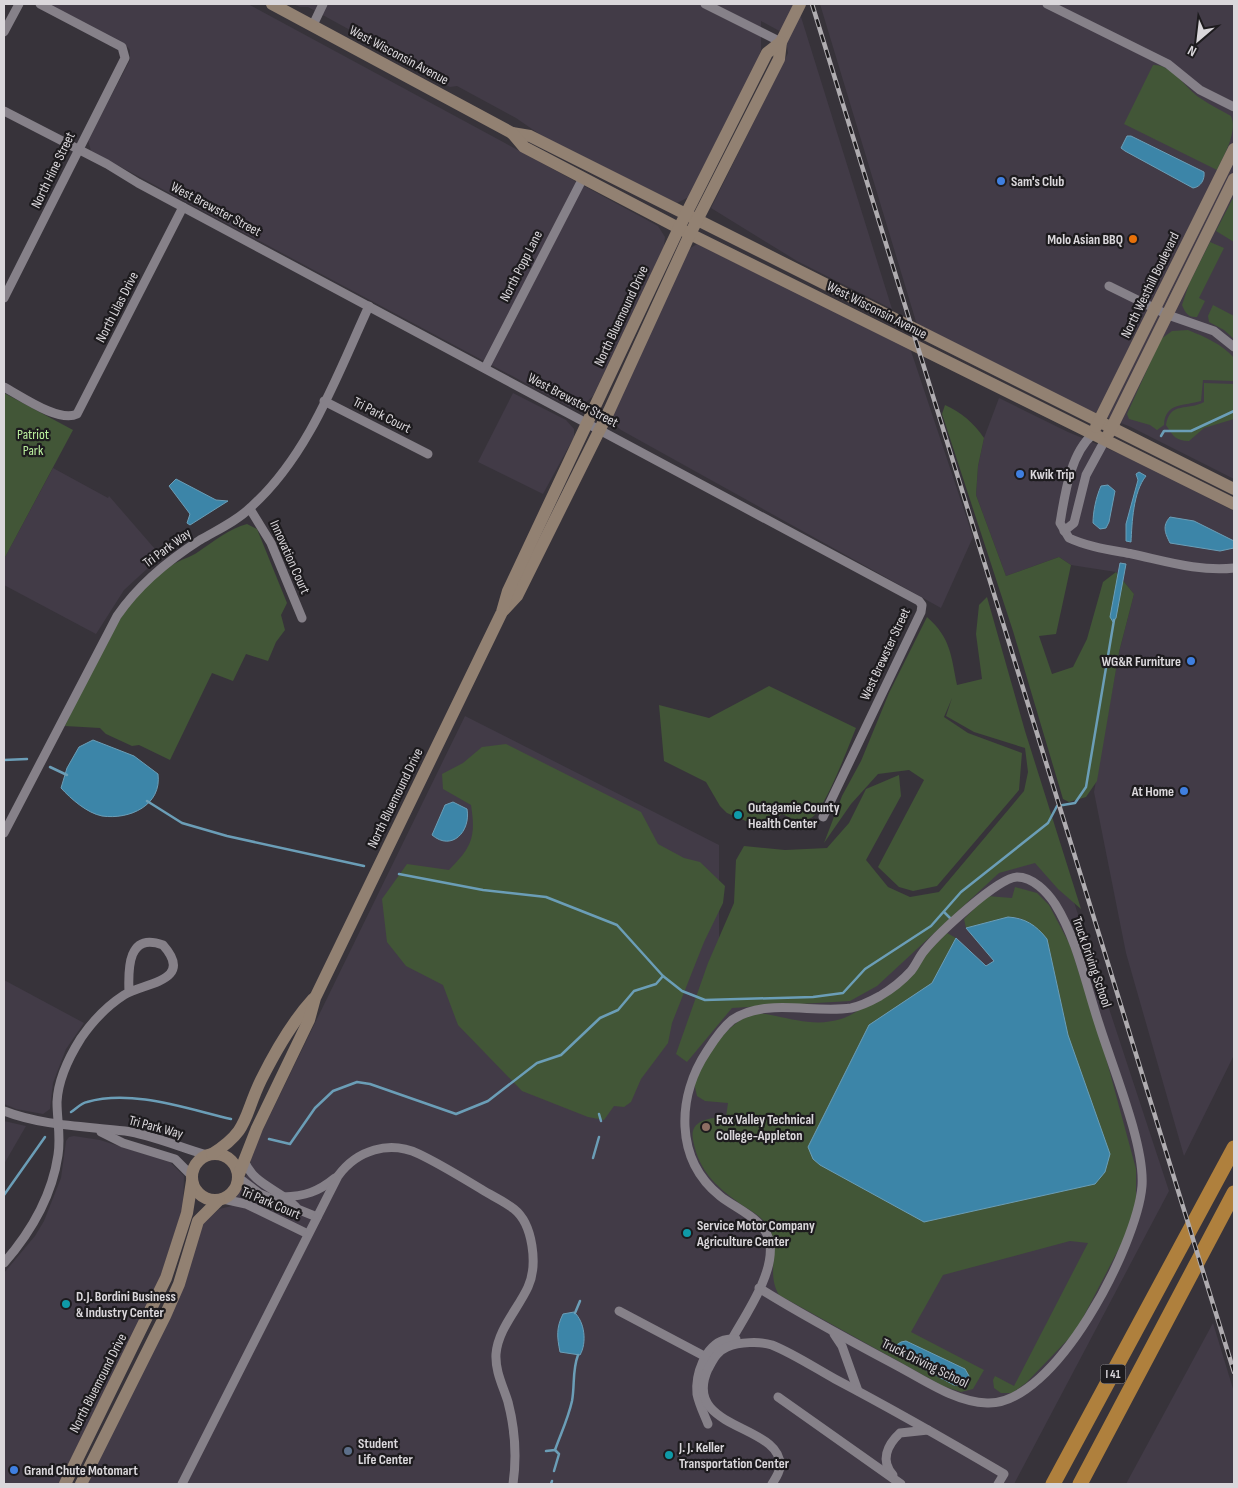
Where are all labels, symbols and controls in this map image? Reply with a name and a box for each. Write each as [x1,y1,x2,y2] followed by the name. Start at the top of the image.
[1173,15,1223,65] north arrow
[346,22,452,88] street label: West Wisconsin Avenue
[1185,42,1199,60] text: N
[27,129,79,211] street label: North Hine Street
[1011,173,1064,190] place label: Sam's Club
[995,175,1007,187] marker: Sam's Club
[168,178,264,240] street label: West Brewster Street
[496,228,546,304] street label: North Popp Lane
[1117,229,1183,341] street label: North Westhill Boulevard
[1047,231,1123,248] place label: Molo Asian BBQ
[1127,233,1139,245] marker: Molo Asian BBQ
[590,263,652,369] street label: North Bluemound Drive
[92,269,142,345] street label: North Lilas Drive
[824,277,930,343] street label: West Wisconsin Avenue
[525,369,621,431] street label: West Brewster Street
[350,393,414,437] street label: Tri Park Court
[17,426,49,459] park label: Patriot Park
[1030,466,1074,483] place label: Kwik Trip
[1014,468,1026,480] marker: Kwik Trip
[266,518,314,596] street label: Innovation Court
[139,524,195,571] street label: Tri Park Way
[856,605,914,703] street label: West Brewster Street
[1101,653,1181,670] place label: WG&R Furniture
[1185,655,1197,667] marker: WG&R Furniture
[363,745,427,851] street label: North Bluemound Drive
[1131,783,1174,800] place label: At Home
[1178,785,1190,797] marker: At Home
[748,799,840,832] place label: Outagamie County Health Center
[732,809,744,821] marker: Outagamie County Health Center
[1069,914,1115,1010] street label: Truck Driving School
[716,1111,814,1144] place label: Fox Valley Technical College-Appleton
[127,1112,186,1143] street label: Tri Park Way
[700,1121,712,1133] marker: Fox Valley Technical College-Appleton
[239,1183,303,1223] street label: Tri Park Court
[696,1217,815,1250] place label: Service Motor Company Agriculture Center
[681,1227,693,1239] marker: Service Motor Company Agriculture Center
[76,1288,176,1321] place label: D.J. Bordini Business & Industry Center
[60,1298,72,1310] marker: D.J. Bordini Business & Industry Center
[66,1331,130,1435] street label: North Bluemound Drive
[879,1335,971,1391] street label: Truck Driving School
[1100,1365,1126,1384] road number: I 41
[358,1435,414,1468] place label: Student Life Center
[678,1439,790,1472] place label: J. J. Keller Transportation Center
[342,1445,354,1457] marker: Student Life Center
[663,1449,675,1461] marker: J. J. Keller Transportation Center
[24,1462,138,1479] place label: Grand Chute Motomart
[8,1464,20,1476] marker: Grand Chute Motomart

